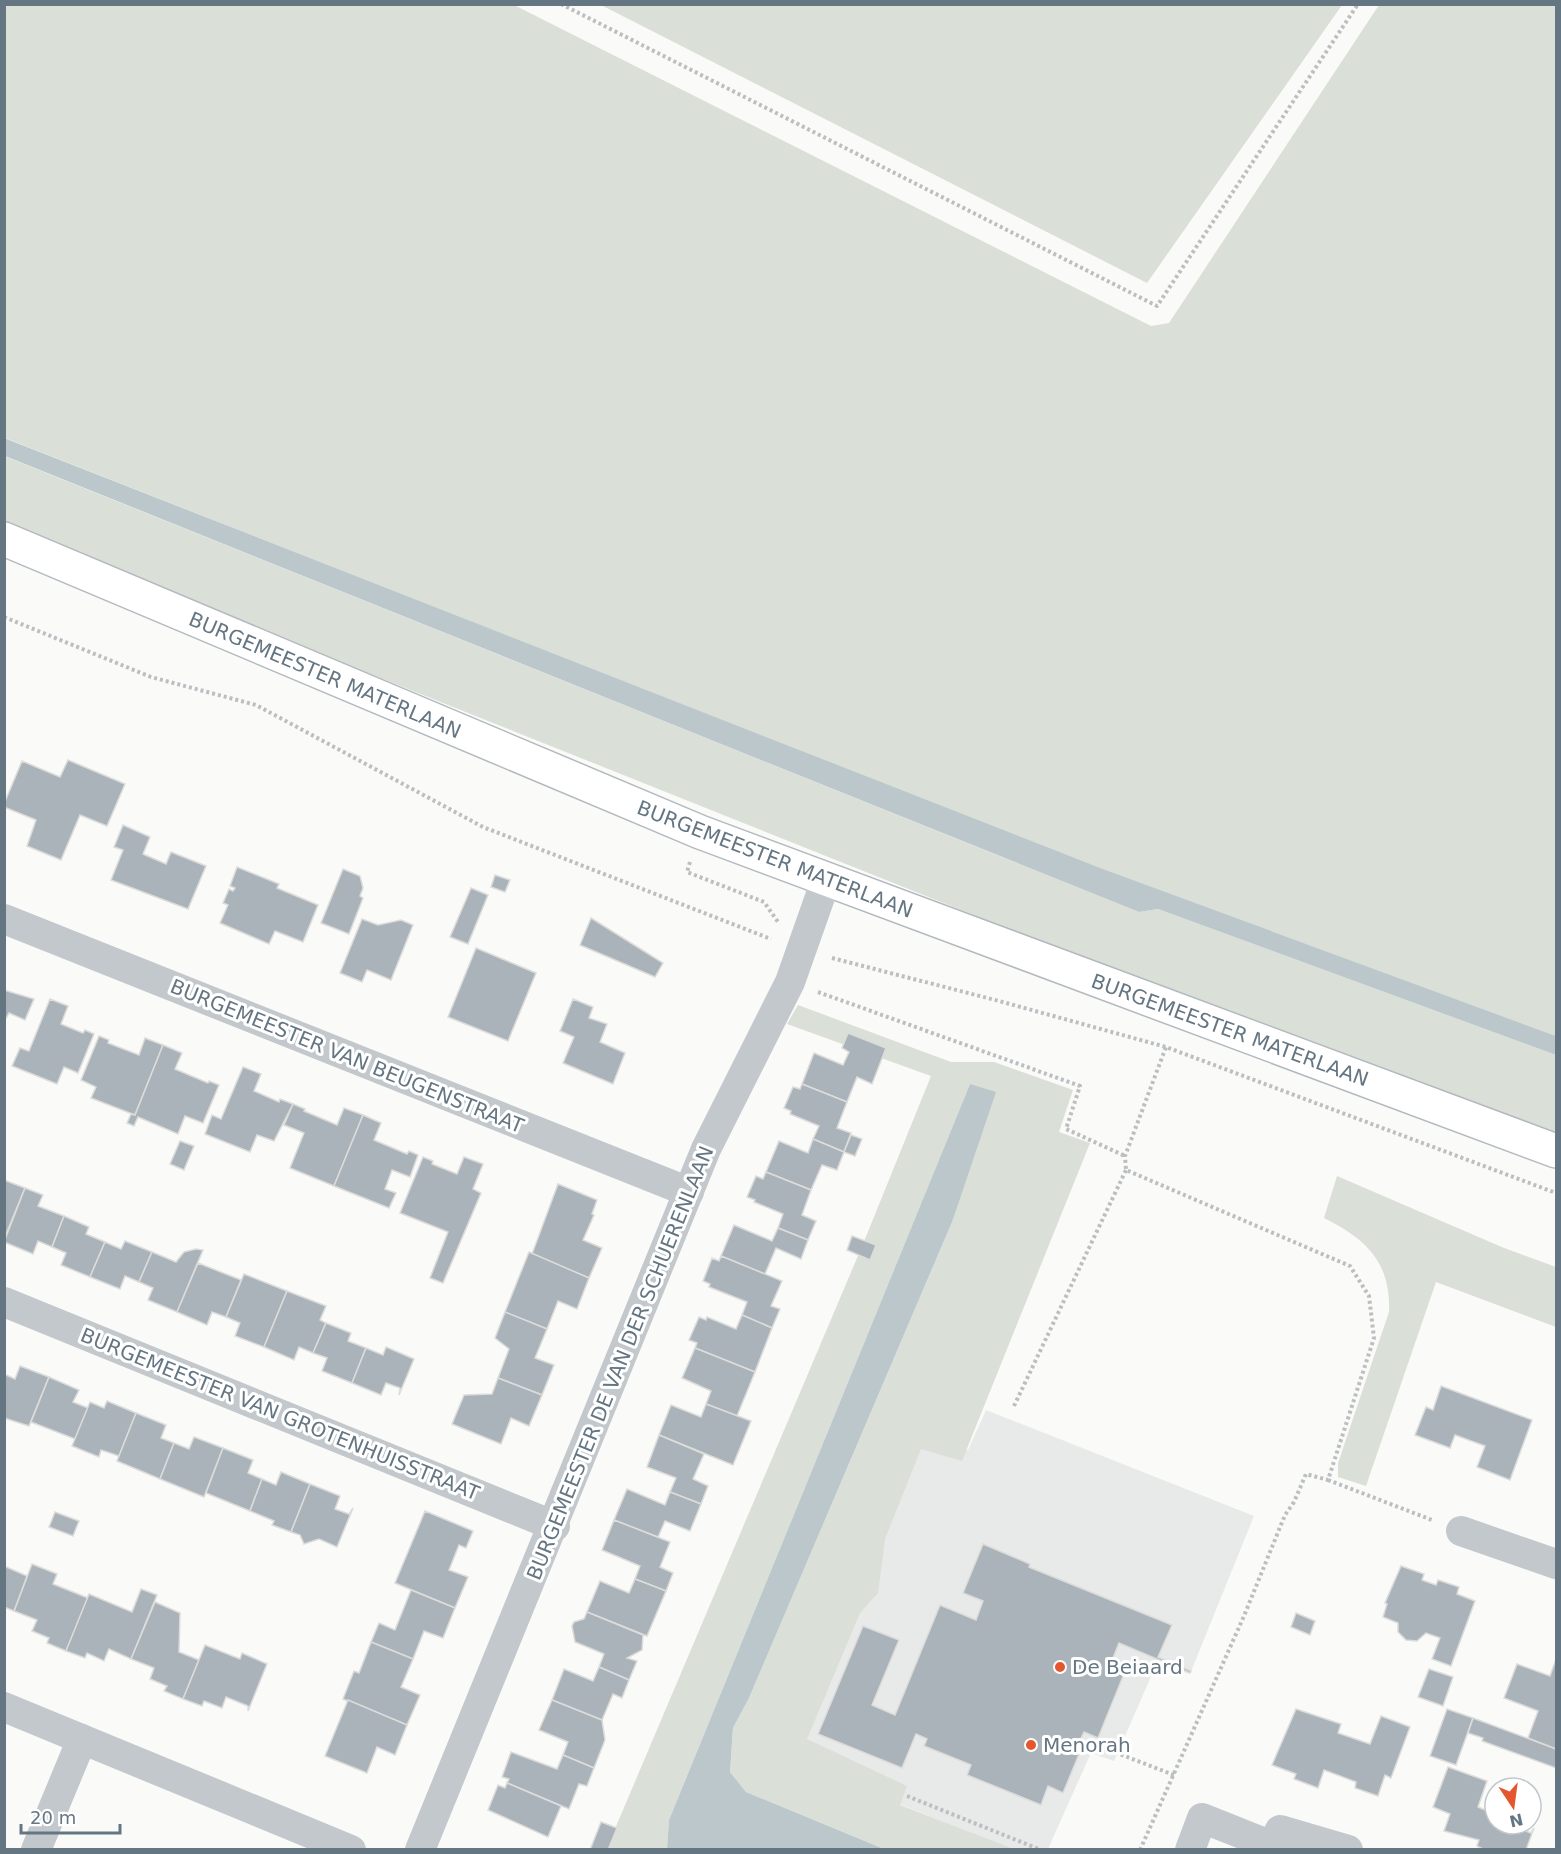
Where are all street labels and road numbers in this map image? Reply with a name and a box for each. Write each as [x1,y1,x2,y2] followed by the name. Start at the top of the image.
[185,607,465,743] street label: BURGEMEESTER MATERLAAN
[634,795,916,923] street label: BURGEMEESTER MATERLAAN
[1088,969,1372,1091] street label: BURGEMEESTER MATERLAAN
[167,974,528,1138] street label: BURGEMEESTER VAN BEUGENSTRAAT
[522,1143,718,1583] street label: BURGEMEESTER DE VAN DER SCHUERENLAAN
[77,1323,484,1506] street label: BURGEMEESTER VAN GROTENHUISSTRAAT

